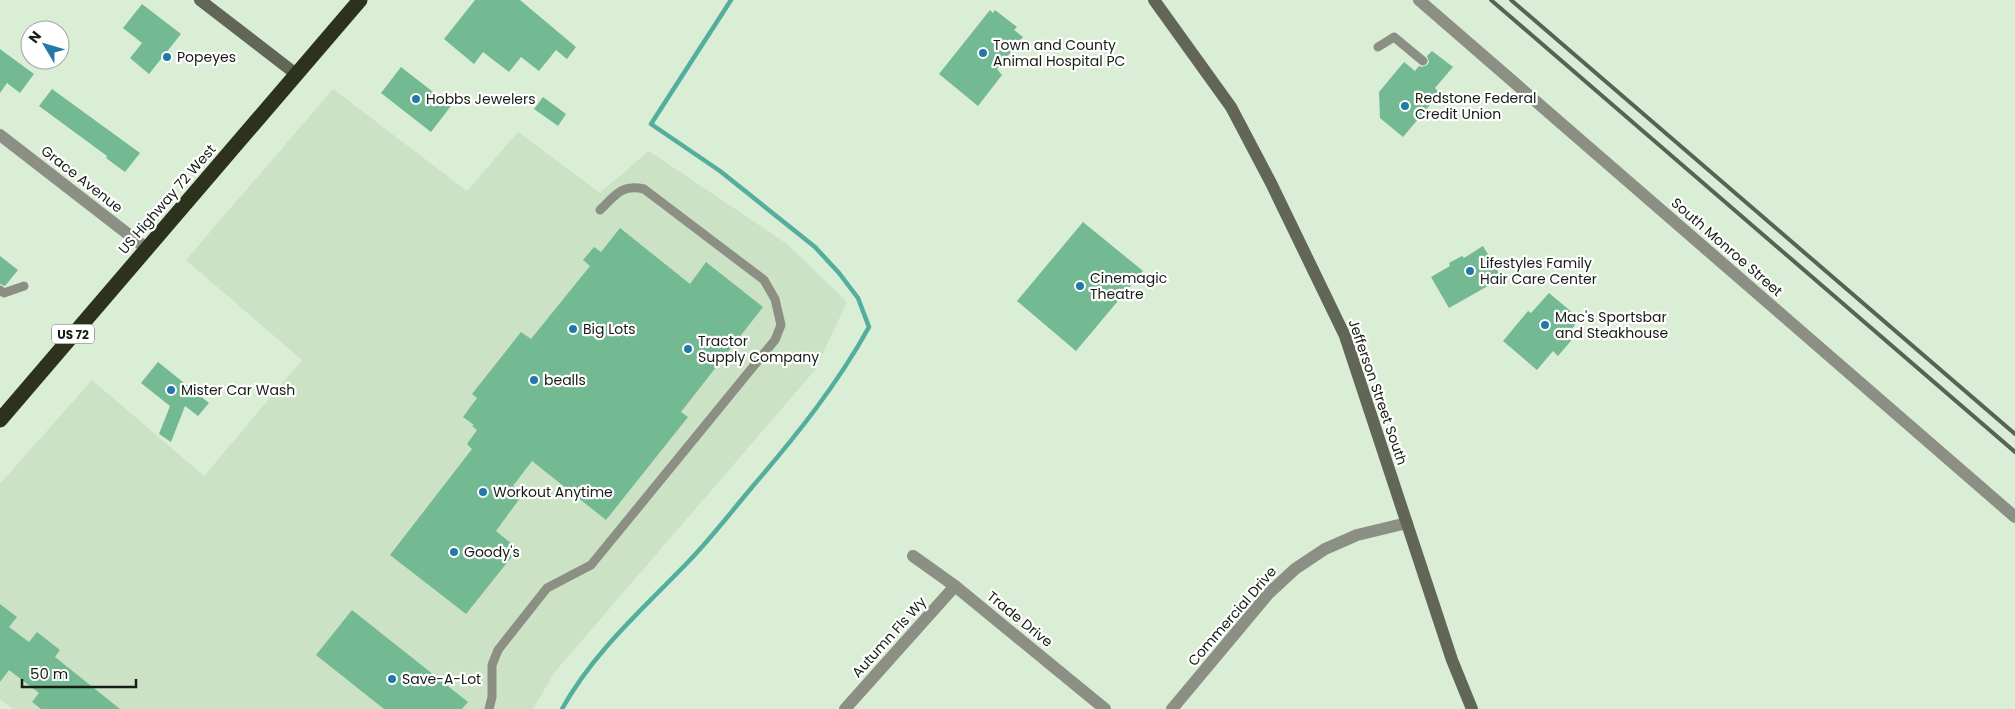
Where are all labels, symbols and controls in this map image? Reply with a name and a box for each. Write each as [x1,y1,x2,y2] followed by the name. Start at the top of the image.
[20,20,70,70] north arrow
[24,27,46,47] text: N
[993,35,1125,71] place label: Town and County Animal Hospital PC
[177,47,236,67] place label: Popeyes
[977,47,989,59] marker: Town and County Animal Hospital PC
[161,51,173,63] marker: Popeyes
[1415,88,1536,124] place label: Redstone Federal Credit Union
[426,89,536,109] place label: Hobbs Jewelers
[410,93,422,105] marker: Hobbs Jewelers
[1399,100,1411,112] marker: Redstone Federal Credit Union
[114,140,220,258] street label: US Highway 72 West
[37,141,127,218] street label: Grace Avenue
[1667,193,1787,301] street label: South Monroe Street
[1480,253,1597,289] place label: Lifestyles Family Hair Care Center
[1464,265,1476,277] marker: Lifestyles Family Hair Care Center
[1090,268,1167,304] place label: Cinemagic Theatre
[1074,280,1086,292] marker: Cinemagic Theatre
[1555,307,1668,343] place label: Mac's Sportsbar and Steakhouse
[1344,316,1412,468] street label: Jefferson Street South
[583,319,636,339] place label: Big Lots
[1539,319,1551,331] marker: Mac's Sportsbar and Steakhouse
[567,323,579,335] marker: Big Lots
[52,324,94,344] road number: US 72
[698,331,819,367] place label: Tractor Supply Company
[682,343,694,355] marker: Tractor Supply Company
[544,370,586,390] place label: bealls
[528,374,540,386] marker: bealls
[181,380,295,400] place label: Mister Car Wash
[165,384,177,396] marker: Mister Car Wash
[493,482,613,502] place label: Workout Anytime
[477,486,489,498] marker: Workout Anytime
[464,542,520,562] place label: Goody's
[448,546,460,558] marker: Goody's
[1183,562,1281,670] street label: Commercial Drive
[983,586,1057,652] street label: Trade Drive
[847,592,931,682] street label: Autumn Fls Wy
[22,656,136,688] scale bar
[30,663,68,684] text: 50 m
[402,669,481,689] place label: Save-A-Lot
[386,673,398,685] marker: Save-A-Lot

